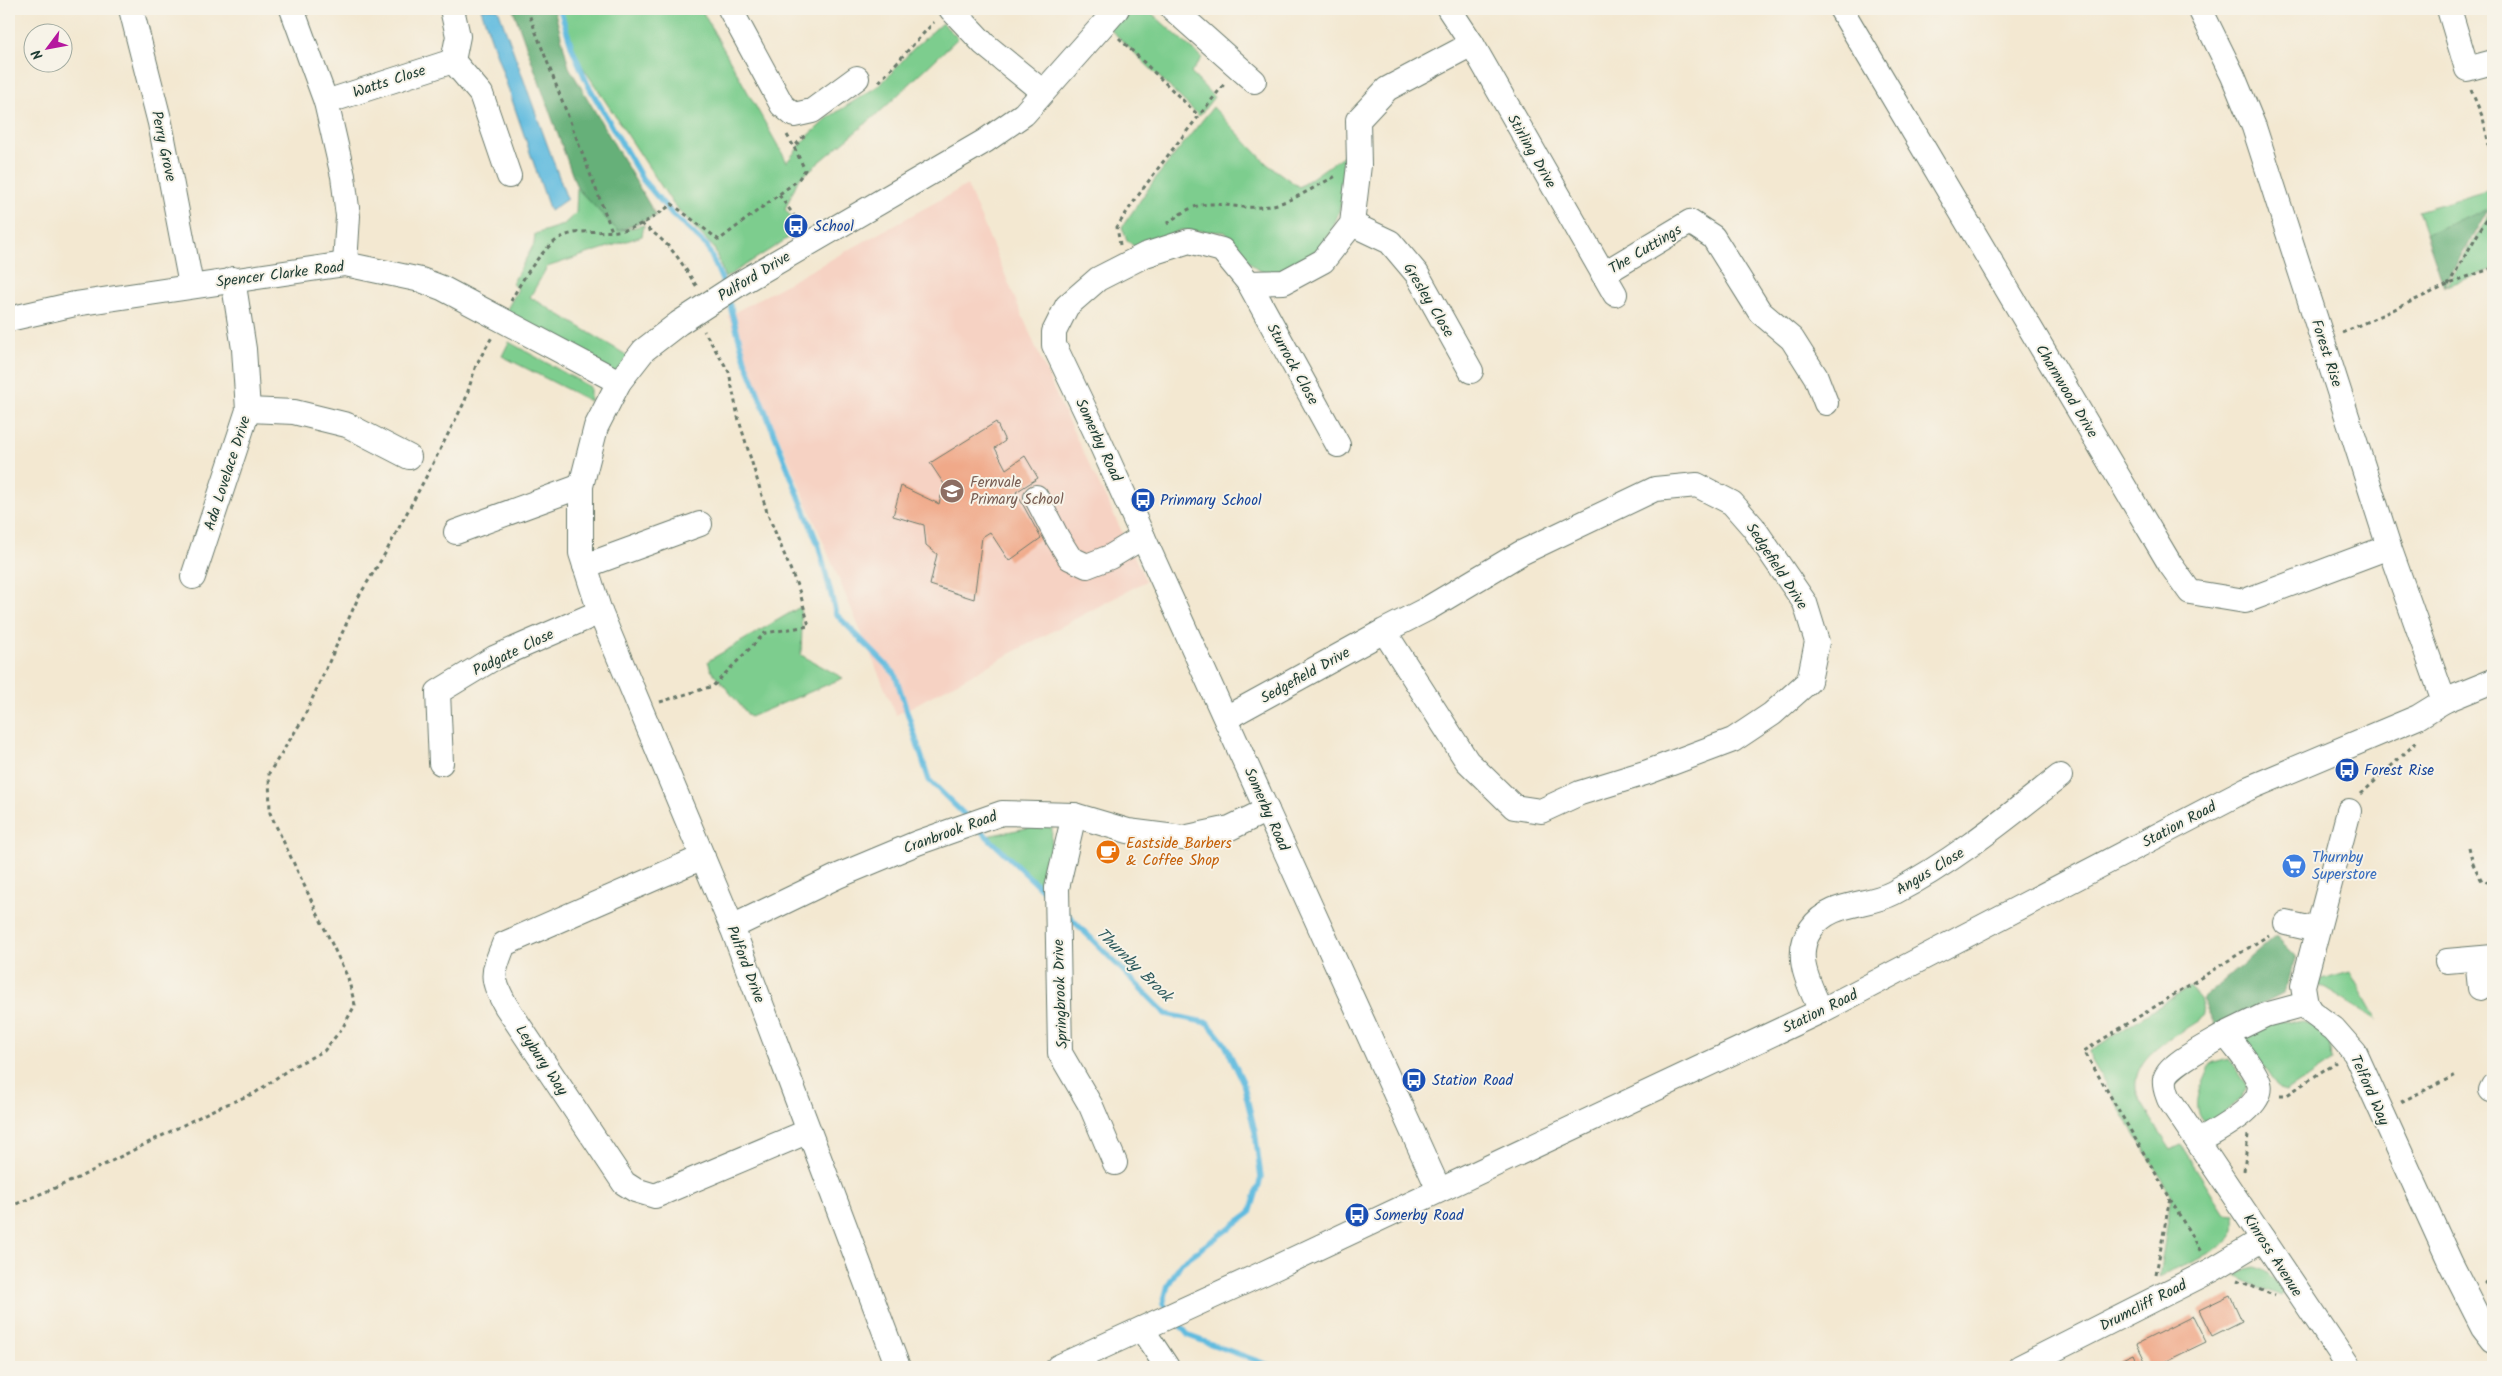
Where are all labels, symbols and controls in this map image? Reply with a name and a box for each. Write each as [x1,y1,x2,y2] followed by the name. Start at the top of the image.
[22,22,72,72] north arrow
[26,45,49,64] text: N
[350,59,429,105] street label: Watts Close
[144,109,182,184] street label: Perry Grove
[1500,110,1562,193] street label: Stirling Drive
[783,213,809,239] bus stop icon: School
[814,215,854,239] place label: School
[1604,218,1687,281] street label: The Cuttings
[714,246,796,308] street label: Pulford Drive
[215,255,346,295] street label: Spencer Clarke Road
[1396,259,1460,343] street label: Gresley Close
[2304,316,2348,391] street label: Forest Rise
[1260,319,1325,410] street label: Sturrock Close
[2029,340,2104,443] street label: Charnwood Drive
[1068,395,1128,486] street label: Somerby Road
[198,413,258,534] street label: Ada Lovelace Drive
[970,471,1064,512] place label: Fernvale Primary School
[939,478,965,504] school or university icon: Fernvale Primary School
[1130,487,1156,513] bus stop icon: Prinmary School
[1160,489,1262,513] place label: Prinmary School
[1739,518,1813,615] street label: Sedgefield Drive
[469,623,558,683] street label: Padgate Close
[1256,641,1355,710] street label: Sedgefield Drive
[2334,757,2360,783] bus stop icon: Forest Rise
[2364,759,2434,783] place label: Forest Rise
[1237,764,1295,856] street label: Somerby Road
[2138,795,2221,855] street label: Station Road
[900,805,1001,861] street label: Cranbrook Road
[1126,832,1232,873] place label: Eastside Barbers & Coffee Shop
[1095,839,1121,865] cafe icon: Eastside Barbers & Coffee Shop
[1892,842,1970,902] street label: Angus Close
[2312,846,2377,887] place label: Thurnby Superstore
[2281,853,2307,879] supermarket icon: Thurnby Superstore
[719,922,771,1007] street label: Pulford Drive
[1090,922,1180,1010] water label: Thurnby Brook
[1047,939,1075,1049] street label: Springbrook Drive
[1779,983,1863,1040] street label: Station Road
[509,1020,574,1102] street label: Leybury Way
[2343,1051,2396,1130] street label: Telford Way
[1401,1067,1427,1093] bus stop icon: Station Road
[1432,1069,1514,1093] place label: Station Road
[1344,1202,1370,1228] bus stop icon: Somerby Road
[1374,1204,1464,1228] place label: Somerby Road
[2236,1209,2308,1302] street label: Kinross Avenue
[2096,1273,2192,1338] street label: Drumcliff Road

